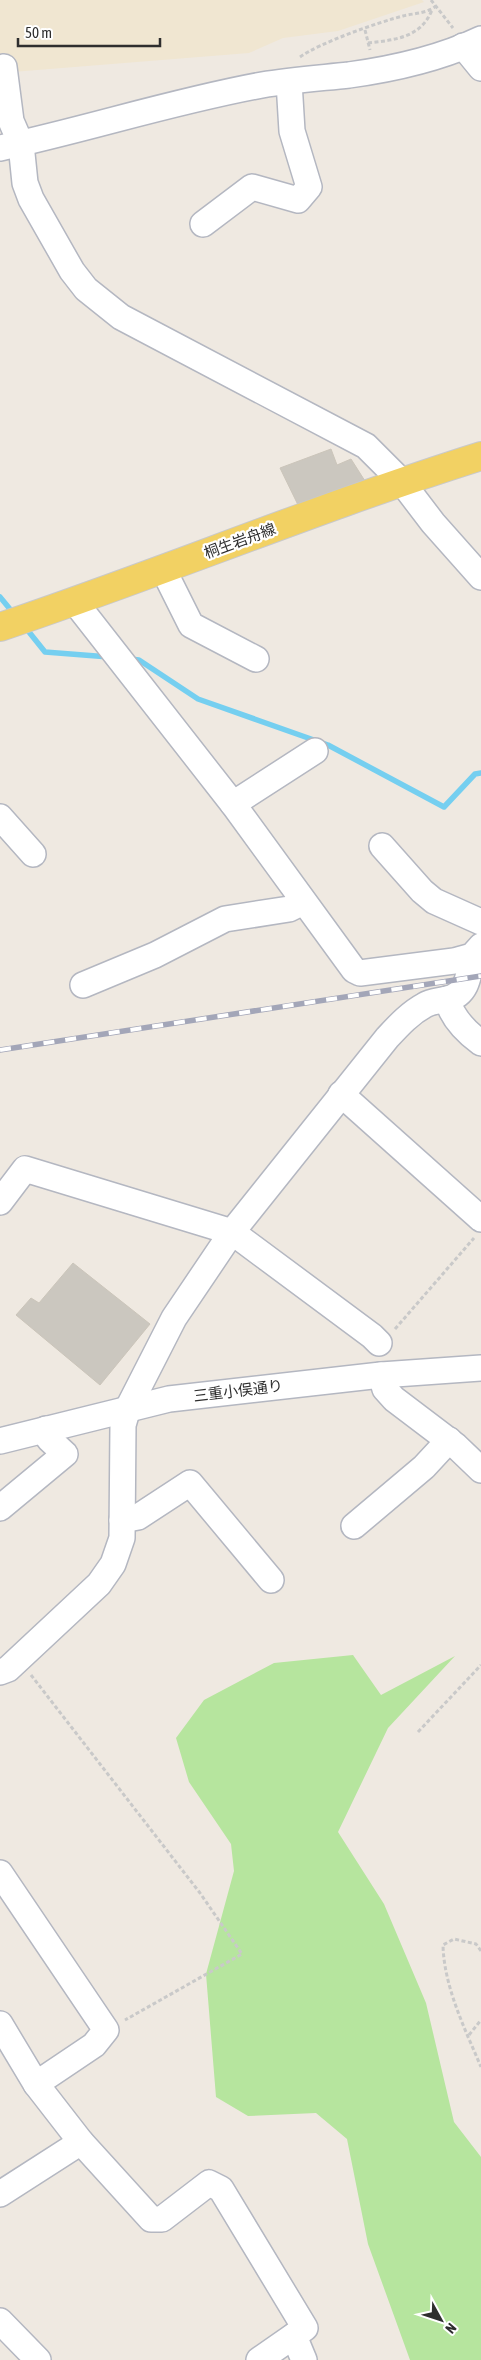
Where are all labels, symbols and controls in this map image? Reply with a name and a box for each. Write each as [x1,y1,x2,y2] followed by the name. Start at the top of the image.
[18,15,160,47] scale bar
[25,24,52,41] text: 50 m
[202,520,278,561] street label: 桐生岩舟線
[192,1377,284,1404] street label: 三重小俣通り
[416,2295,466,2345] north arrow
[442,2320,460,2337] text: N

